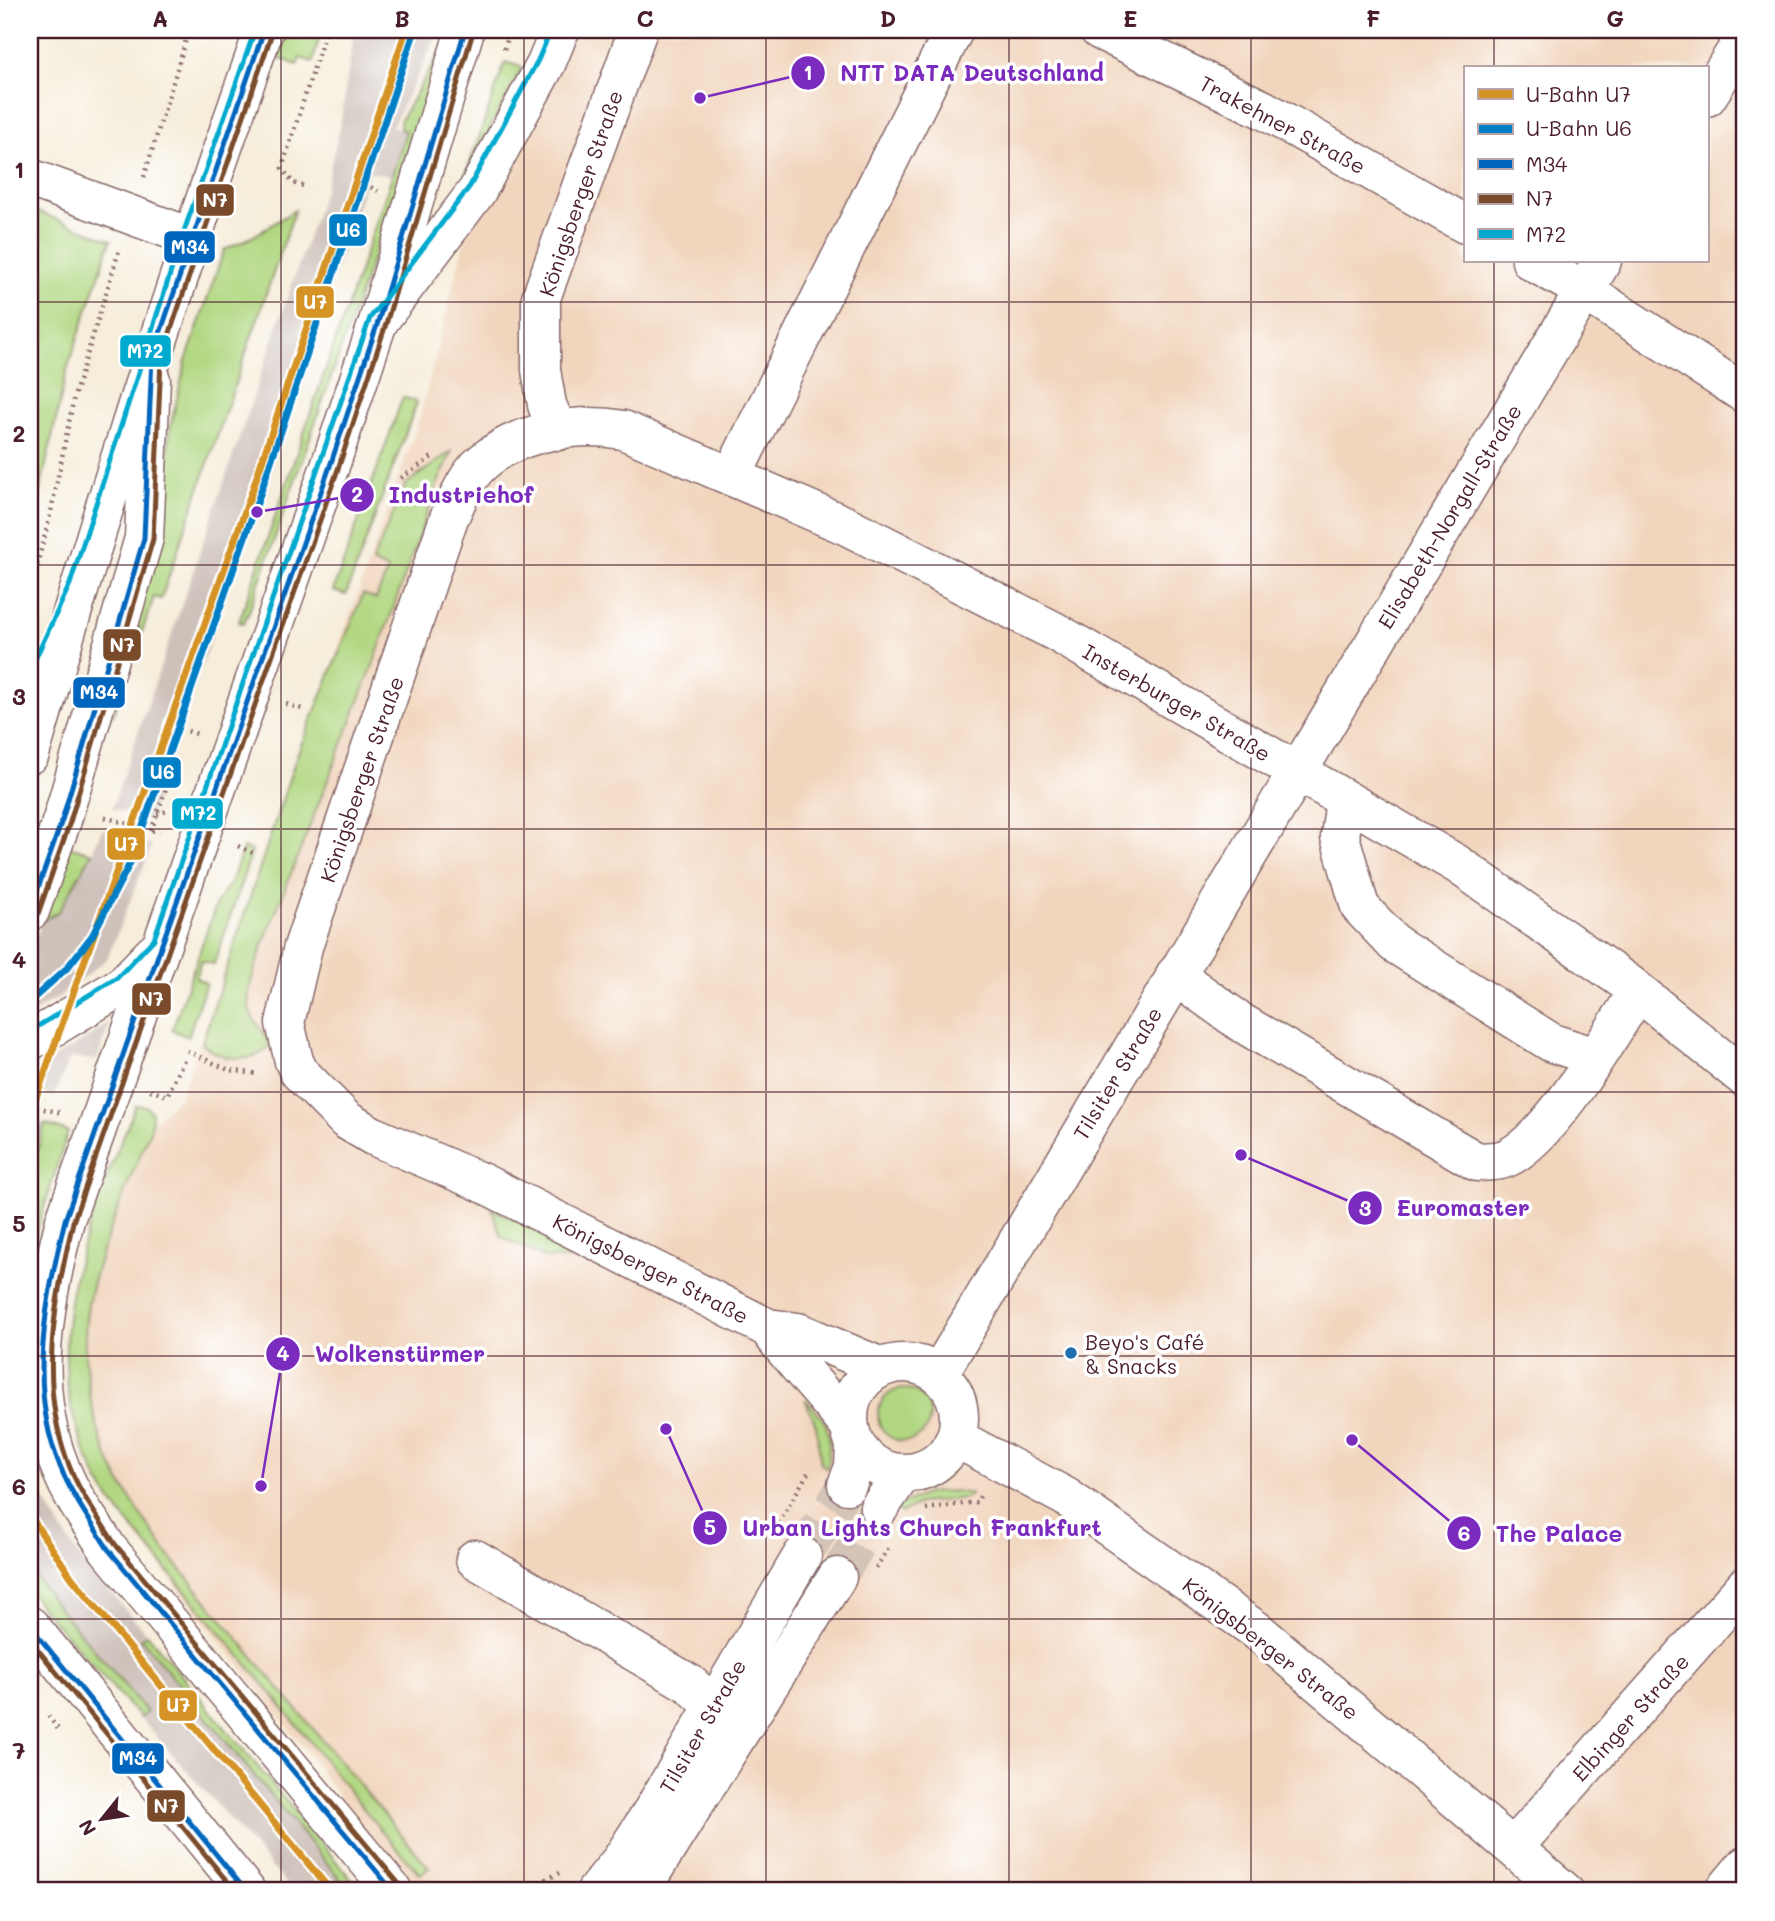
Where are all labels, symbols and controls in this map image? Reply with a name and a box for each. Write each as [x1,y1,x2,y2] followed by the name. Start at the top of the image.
[152,3,168,33] text: A
[394,3,410,33] text: B
[636,3,654,33] text: C
[880,3,896,33] text: D
[1123,3,1137,33] text: E
[1366,3,1380,33] text: F
[1606,3,1624,33] text: G
[791,51,1117,95] callout: NTT DATA Deutschland
[840,57,1104,87] text: NTT DATA Deutschland
[803,58,813,85] text: 1
[1464,66,1708,262] legend
[1195,69,1371,179] street label: Trakehner Straße
[1526,80,1631,107] text: U-Bahn U7
[532,86,628,300] street label: Königsberger Straße
[1526,114,1632,141] text: U-Bahn U6
[1526,150,1568,177] text: M34
[14,154,24,184] text: 1
[195,183,235,217] line badge: N7
[1526,184,1553,211] text: N7
[202,187,228,212] text: N7
[328,213,368,247] line badge: U6
[336,217,360,242] text: U6
[1526,220,1566,247] text: M72
[163,230,216,264] line badge: M34
[171,234,209,259] text: M34
[295,285,335,319] line badge: U7
[303,289,327,314] text: U7
[119,334,172,368] line badge: M72
[127,338,163,363] text: M72
[1371,399,1527,633] street label: Elisabeth-Norgall-Straße
[13,418,25,448] text: 2
[339,473,547,517] callout: Industriehof
[388,479,535,509] text: Industriehof
[351,480,363,507] text: 2
[102,628,142,662] line badge: N7
[109,632,135,657] text: N7
[1078,637,1276,767] street label: Insterburger Straße
[313,672,409,886] street label: Königsberger Straße
[72,676,126,709] line badge: M34
[80,679,118,704] text: M34
[12,681,26,711] text: 3
[142,756,182,789] line badge: U6
[150,759,174,784] text: U6
[171,797,224,830] line badge: M72
[180,800,216,825] text: M72
[106,827,146,861] line badge: U7
[114,831,138,856] text: U7
[12,944,26,974] text: 4
[131,982,172,1016] line badge: N7
[138,986,164,1011] text: N7
[1067,1002,1167,1144] street label: Tilsiter Straße
[1347,1186,1544,1230] callout: Euromaster
[1396,1192,1530,1222] text: Euromaster
[1359,1194,1371,1221] text: 3
[549,1207,753,1329] street label: Königsberger Straße
[12,1208,26,1238] text: 5
[1085,1328,1204,1379] place label: Beyo's Café & Snacks
[266,1332,499,1376] callout: Wolkenstürmer
[315,1338,485,1368] text: Wolkenstürmer
[276,1339,290,1366] text: 4
[1063,1345,1079,1361] marker: Beyo's Café & Snacks
[12,1471,26,1501] text: 6
[693,1506,1115,1550] callout: Urban Lights Church Frankfurt
[1447,1511,1636,1555] callout: The Palace
[742,1512,1102,1542] text: Urban Lights Church Frankfurt
[704,1513,716,1540] text: 5
[1496,1518,1622,1548] text: The Palace
[1458,1519,1470,1546] text: 6
[1178,1571,1364,1725] street label: Königsberger Straße
[1566,1648,1694,1786] street label: Elbinger Straße
[653,1654,751,1798] street label: Tilsiter Straße
[158,1689,198,1722] line badge: U7
[166,1692,190,1717] text: U7
[13,1735,26,1765] text: 7
[111,1742,165,1775] line badge: M34
[119,1745,157,1770] text: M34
[66,1784,136,1854] north arrow
[146,1789,186,1823] line badge: N7
[153,1793,179,1818] text: N7
[72,1815,101,1840] text: N

